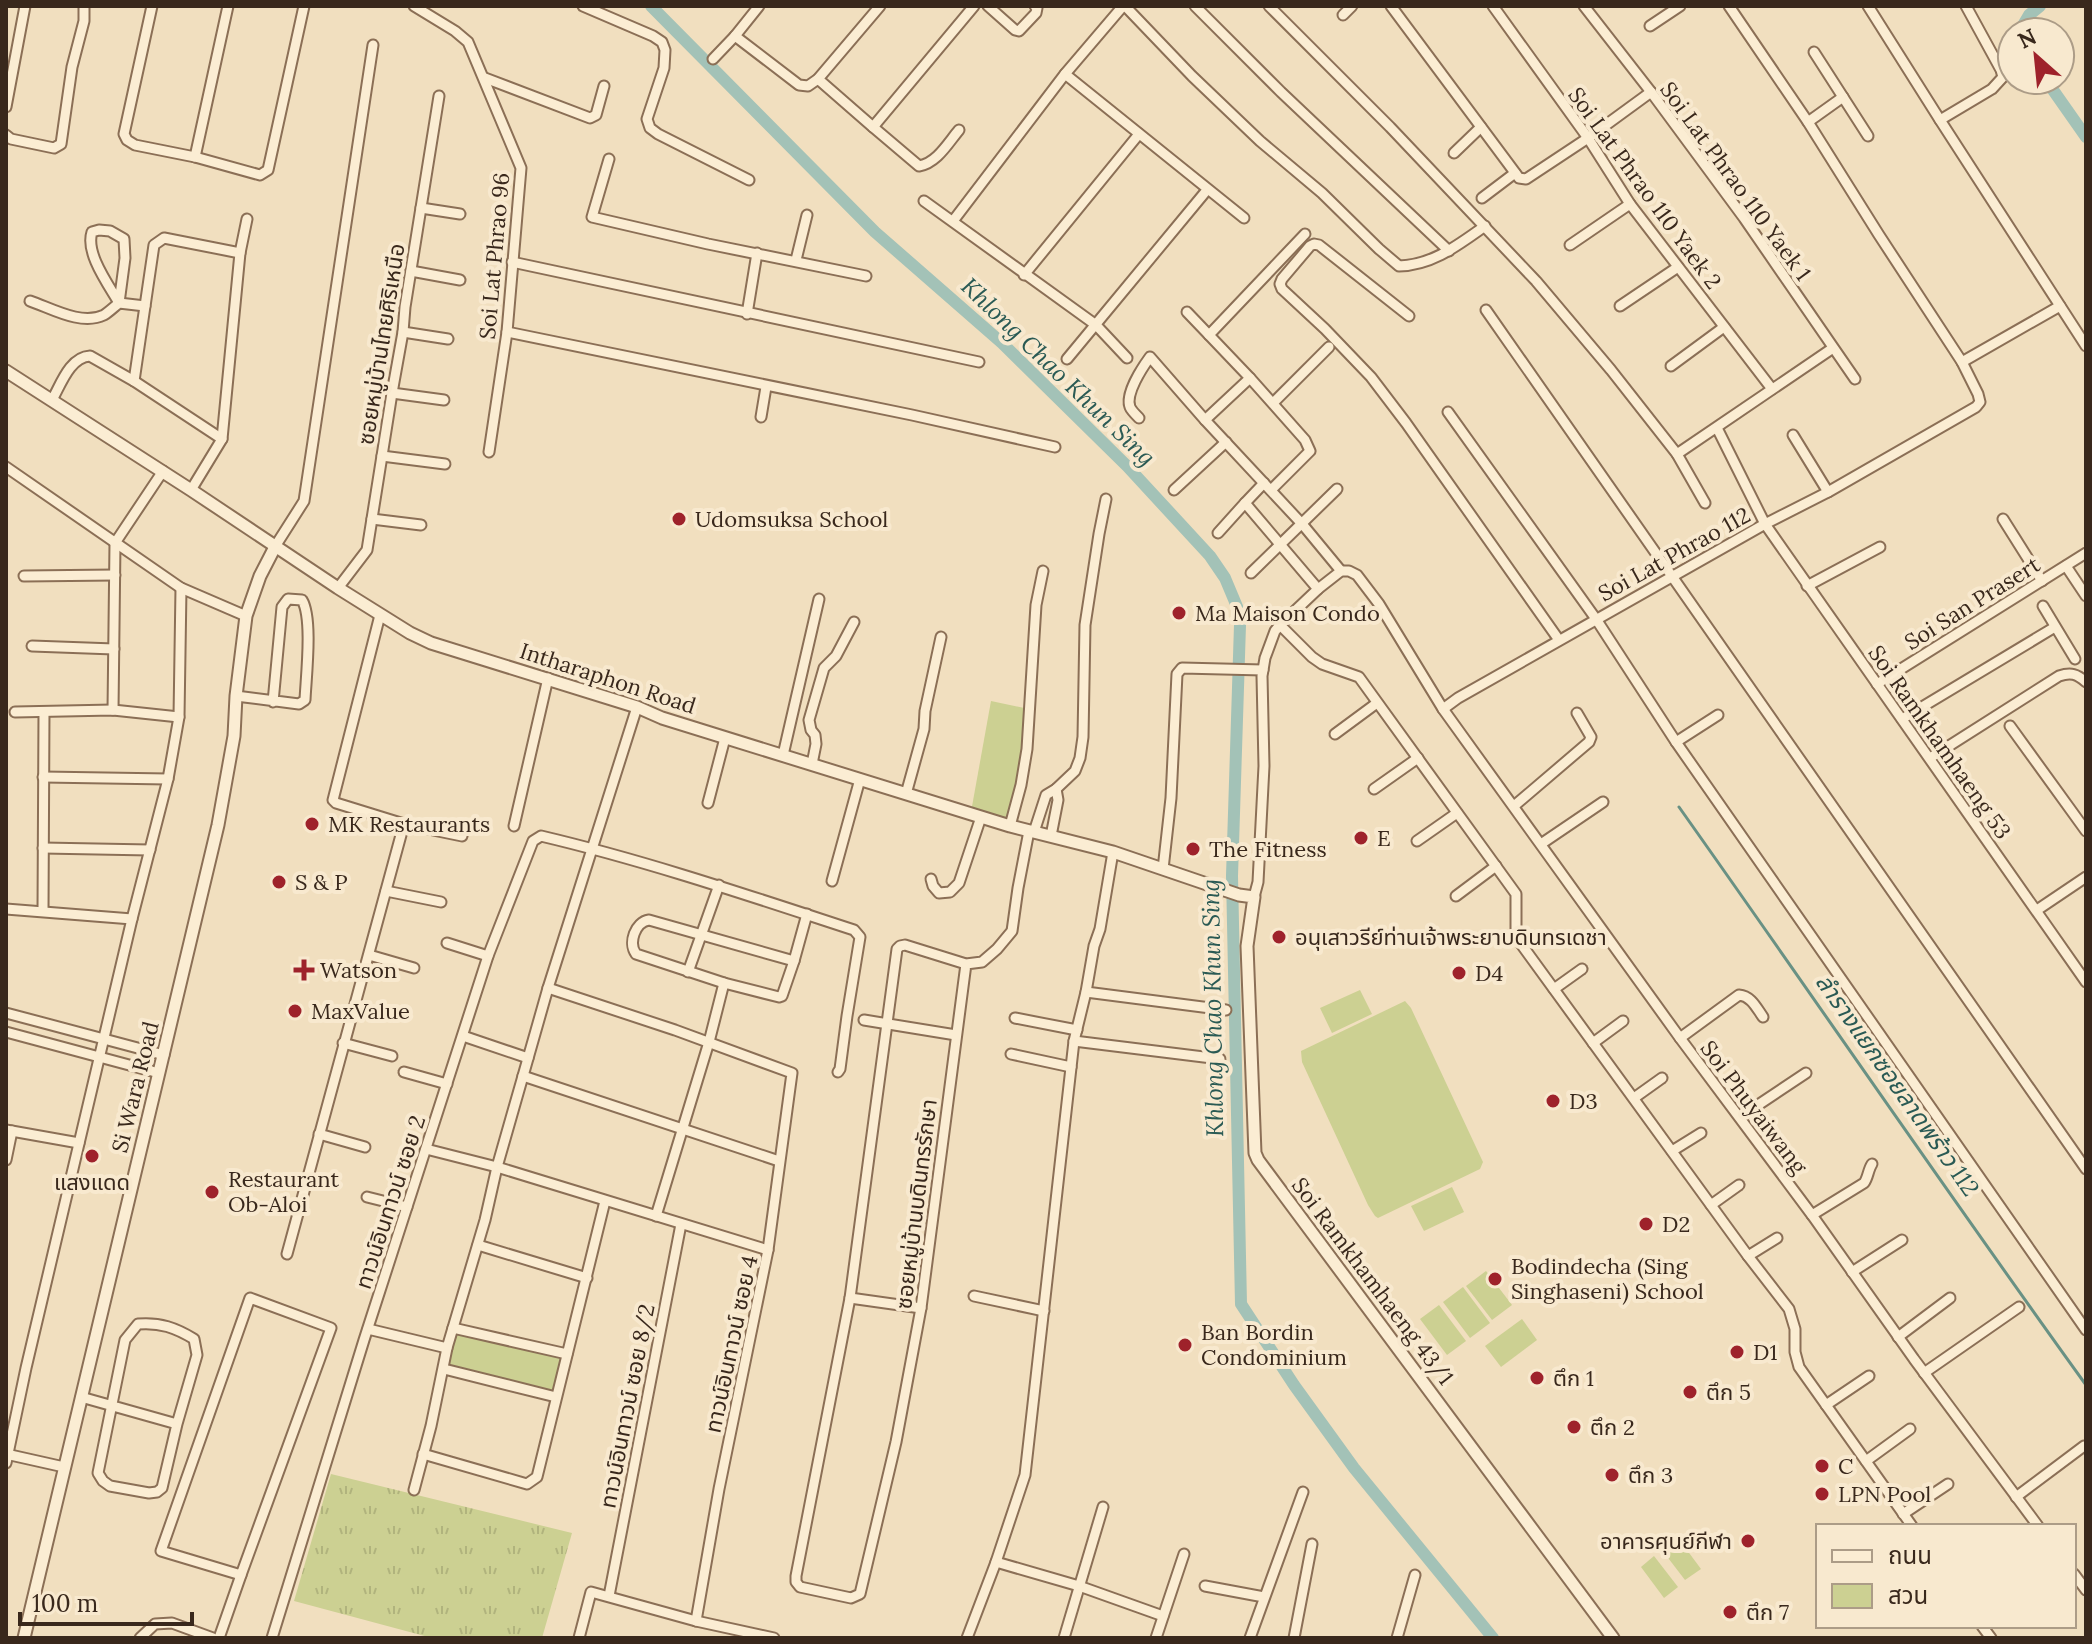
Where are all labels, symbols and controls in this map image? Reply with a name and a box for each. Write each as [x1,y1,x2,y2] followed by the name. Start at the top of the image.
[1996,16,2076,96] north arrow
[2013,22,2041,55] text: N
[1654,76,1818,286] street label: Soi Lat Phrao 110 Yaek 1
[1562,82,1728,294] street label: Soi Lat Phrao 110 Yaek 2
[473,171,515,341] street label: Soi Lat Phrao 96
[351,241,411,447] street label: ซอยหมู่บ้านไทยศิริเหนือ
[955,271,1162,473] water label: Khlong Chao Khun Sing
[1593,501,1755,607] street label: Soi Lat Phrao 112
[695,505,888,533] place label: Udomsuksa School
[670,510,688,528] marker: Udomsuksa School
[1899,550,2045,656] street label: Soi San Prasert
[1195,599,1380,627] place label: Ma Maison Condo
[1170,604,1188,622] marker: Ma Maison Condo
[516,636,700,720] street label: Intharaphon Road
[1863,640,2017,844] street label: Soi Ramkhamhaeng 53
[328,810,490,838] place label: MK Restaurants
[303,815,321,833] marker: MK Restaurants
[1377,824,1391,852] place label: E
[1352,829,1370,847] marker: E
[1209,835,1327,863] place label: The Fitness
[1184,840,1202,858] marker: The Fitness
[295,868,348,896] place label: S & P
[270,873,288,891] marker: S & P
[1195,879,1230,1137] water label: Khlong Chao Khun Sing
[1295,923,1607,951] place label: อนุเสาวรีย์ท่านเจ้าพระยาบดินทรเดชา
[1270,928,1288,946] marker: อนุเสาวรีย์ท่านเจ้าพระยาบดินทรเดชา
[320,956,397,984] place label: Watson
[1475,959,1503,987] place label: D4
[295,961,313,979] marker: Watson
[1450,964,1468,982] marker: D4
[1809,967,1986,1202] water label: ลำรางแยกซอยลาดพร้าว 112
[311,997,410,1025] place label: MaxValue
[286,1002,304,1020] marker: MaxValue
[105,1018,165,1156] street label: Si Wara Road
[1695,1035,1814,1180] street label: Soi Phuyaiwang
[1569,1087,1598,1115] place label: D3
[1544,1092,1562,1110] marker: D3
[889,1097,943,1311] street label: ซอยหมู่บ้านบดินทรรักษา
[349,1112,431,1292] street label: ทาวน์อินทาวน์ ซอย 2
[83,1147,101,1165] marker: แสงแดด
[228,1165,340,1218] place label: Restaurant Ob-Aloi
[54,1168,130,1196] place label: แสงแดด
[1286,1172,1460,1390] street label: Soi Ramkhamhaeng 43/1
[203,1183,221,1201] marker: Restaurant Ob-Aloi
[1662,1210,1690,1238] place label: D2
[1637,1215,1655,1233] marker: D2
[1511,1252,1704,1305] place label: Bodindecha (Sing Singhaseni) School
[699,1253,764,1435] street label: ทาวน์อินทาวน์ ซอย 4
[1486,1270,1504,1288] marker: Bodindecha (Sing Singhaseni) School
[593,1302,661,1510] street label: ทาวน์อินทาวน์ ซอย 8/2
[1201,1318,1347,1371] place label: Ban Bordin Condominium
[1176,1336,1194,1354] marker: Ban Bordin Condominium
[1753,1338,1777,1366] place label: D1
[1728,1343,1746,1361] marker: D1
[1553,1364,1594,1392] place label: ตึก 1
[1528,1369,1546,1387] marker: ตึก 1
[1706,1378,1751,1406] place label: ตึก 5
[1681,1383,1699,1401] marker: ตึก 5
[1590,1413,1635,1441] place label: ตึก 2
[1565,1418,1583,1436] marker: ตึก 2
[1838,1452,1853,1480] place label: C
[1813,1457,1831,1475] marker: C
[1628,1461,1673,1489] place label: ตึก 3
[1603,1466,1621,1484] marker: ตึก 3
[1838,1480,1931,1508] place label: LPN Pool
[1813,1485,1831,1503] marker: LPN Pool
[1816,1524,2076,1628] legend
[1600,1527,1732,1555] place label: อาคารศุนย์กีฬา
[1739,1532,1757,1550] marker: อาคารศุนย์กีฬา
[1888,1540,1932,1571] text: ถนน
[20,1576,192,1626] scale bar
[1888,1580,1928,1611] text: สวน
[32,1588,98,1619] text: 100 m
[1746,1598,1789,1626] place label: ตึก 7
[1721,1603,1739,1621] marker: ตึก 7

